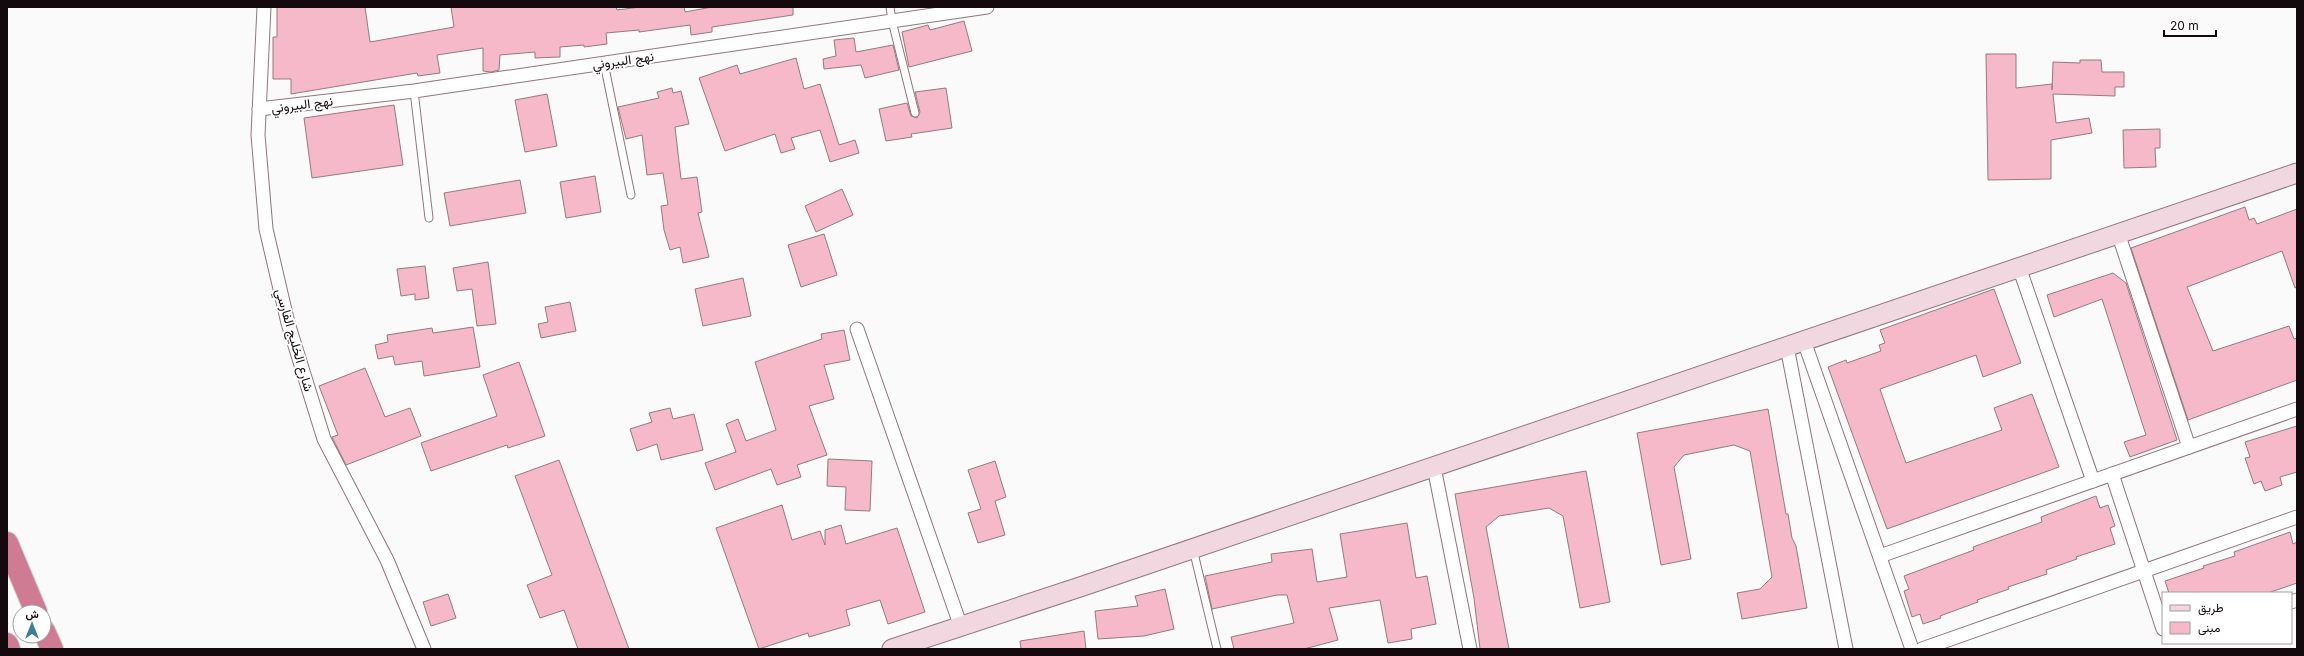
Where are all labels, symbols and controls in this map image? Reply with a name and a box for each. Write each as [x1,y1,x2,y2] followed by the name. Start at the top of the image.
[2164,12,2216,38] scale bar
[2170,18,2199,33] text: 20 m
[591,48,655,75] street label: نهج البيروني
[270,92,334,119] street label: نهج البيروني
[270,287,317,394] street label: شارع الخليج الفارسي
[2162,592,2292,644] legend
[2198,600,2224,616] text: طريق
[12,604,52,644] north arrow
[25,607,39,621] text: ش
[2198,620,2220,636] text: مبنى

